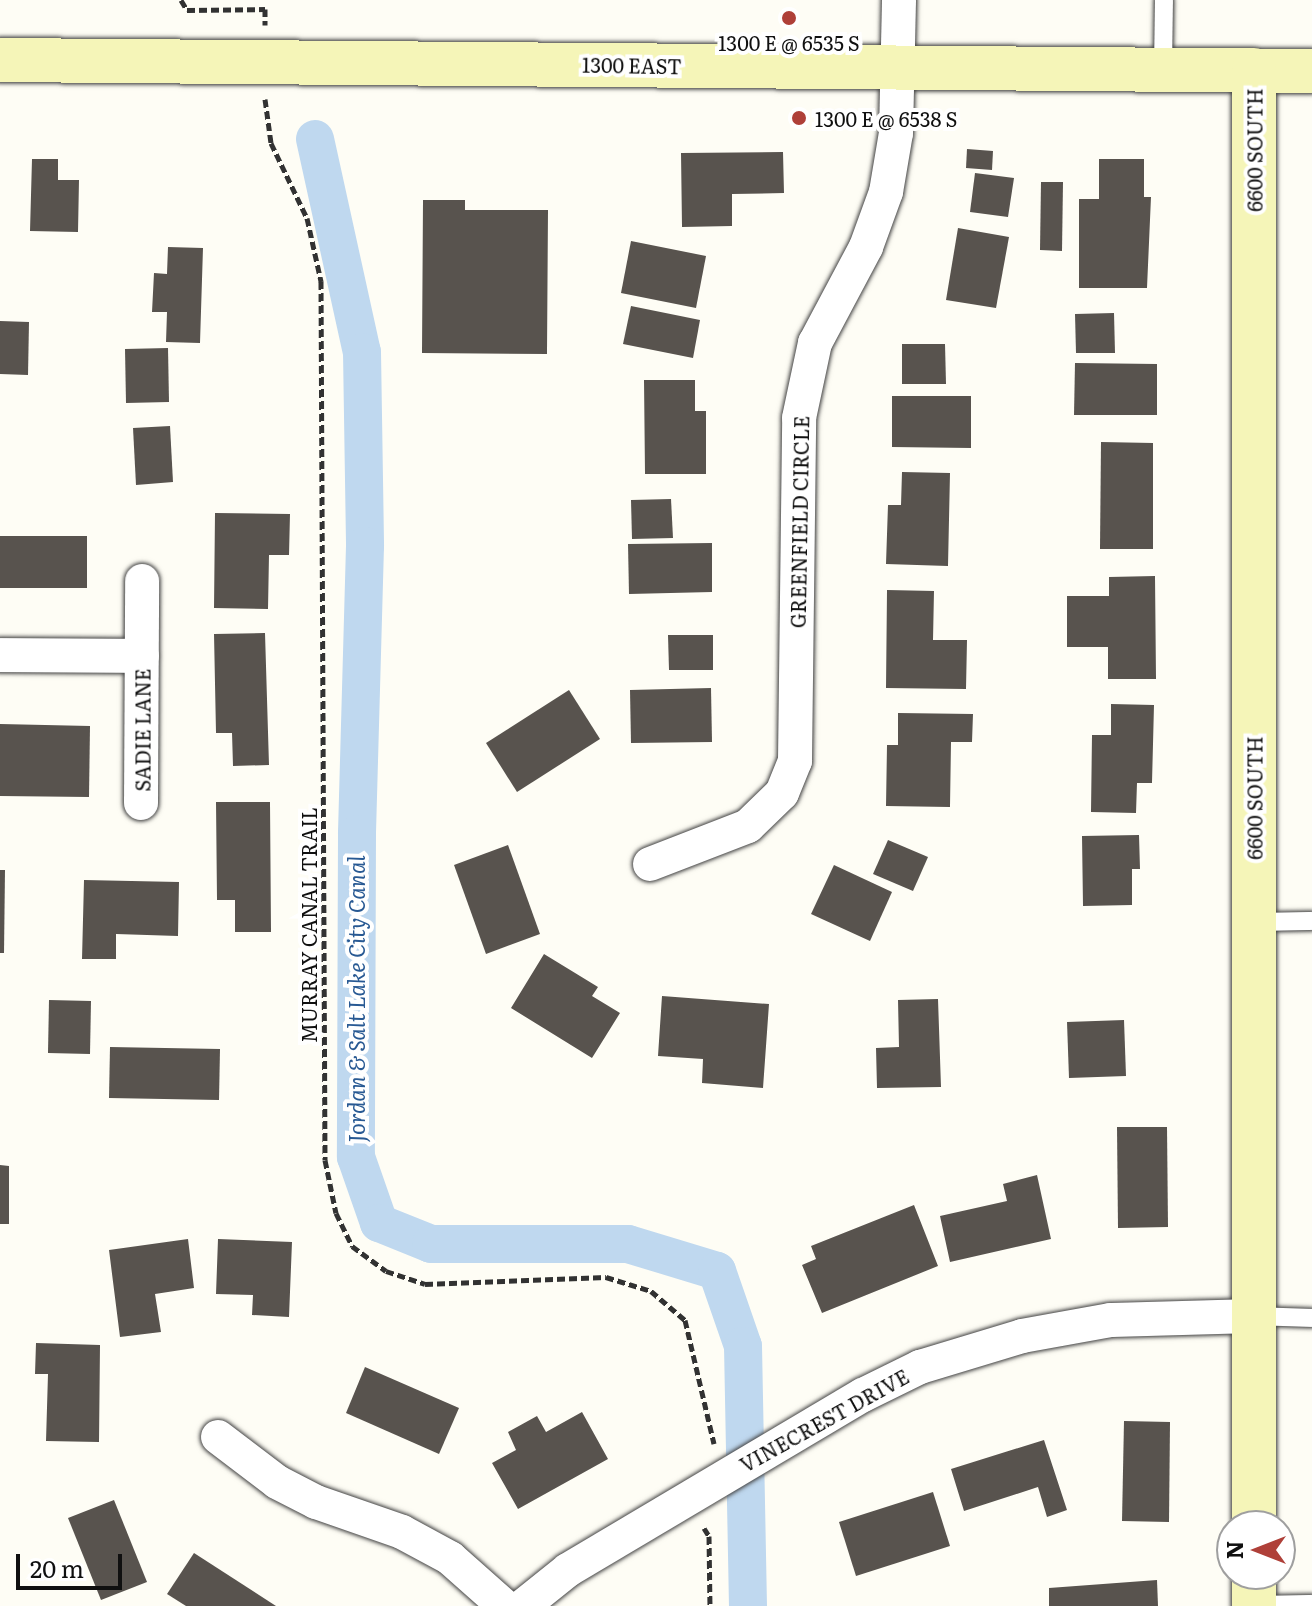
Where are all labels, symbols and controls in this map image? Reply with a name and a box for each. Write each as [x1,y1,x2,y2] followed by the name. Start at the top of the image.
[780,9,798,27] marker: 1300 E @ 6535 S
[718,30,860,54] place label: 1300 E @ 6535 S
[582,52,682,78] street label: 1300 EAST
[1242,88,1266,212] street label: 6600 SOUTH
[815,106,958,130] place label: 1300 E @ 6538 S
[790,109,808,127] marker: 1300 E @ 6538 S
[785,416,813,628] street label: GREENFIELD CIRCLE
[130,668,154,792] street label: SADIE LANE
[1242,736,1266,860] street label: 6600 SOUTH
[296,807,320,1043] street label: MURRAY CANAL TRAIL
[343,856,369,1142] water label: Jordan & Salt Lake City Canal
[735,1364,913,1476] street label: VINECREST DRIVE
[1216,1510,1296,1590] north arrow
[20,1538,126,1588] scale bar
[1217,1541,1250,1559] text: N
[30,1550,84,1585] text: 20 m

